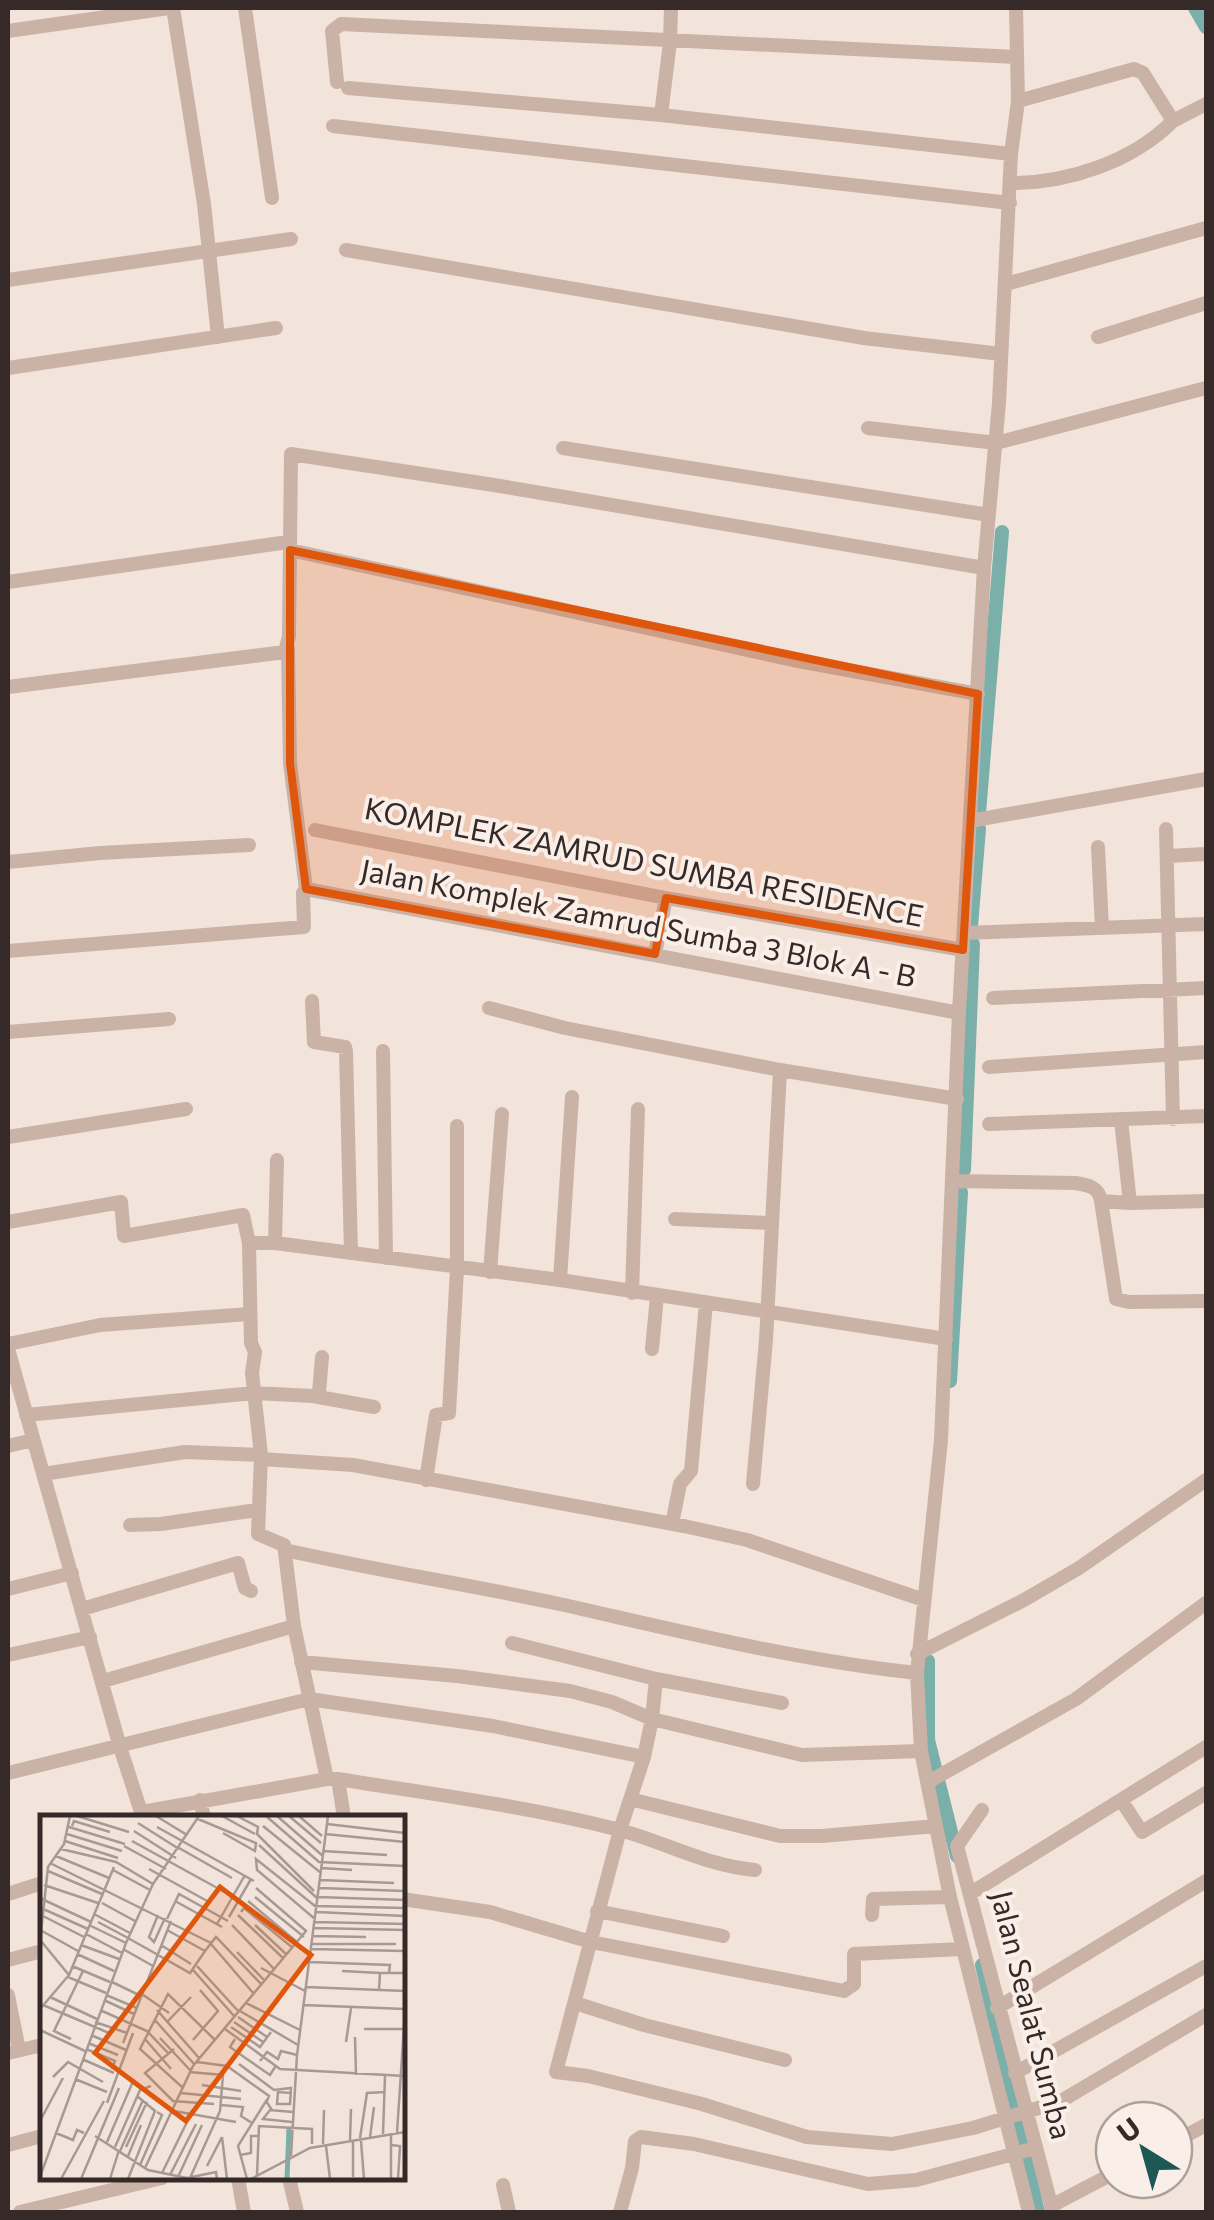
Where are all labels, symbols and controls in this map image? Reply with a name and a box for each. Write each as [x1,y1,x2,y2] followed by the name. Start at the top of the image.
[362,788,927,933] street label: KOMPLEK ZAMRUD SUMBA RESIDENCE
[358,850,919,994] street label: Jalan Komplek Zamrud Sumba 3 Blok A - B
[40,1815,405,2180] inset map
[985,1886,1082,2143] street label: Jalan Sealat Sumba
[1094,2100,1194,2200] north arrow
[1110,2110,1147,2149] text: U

